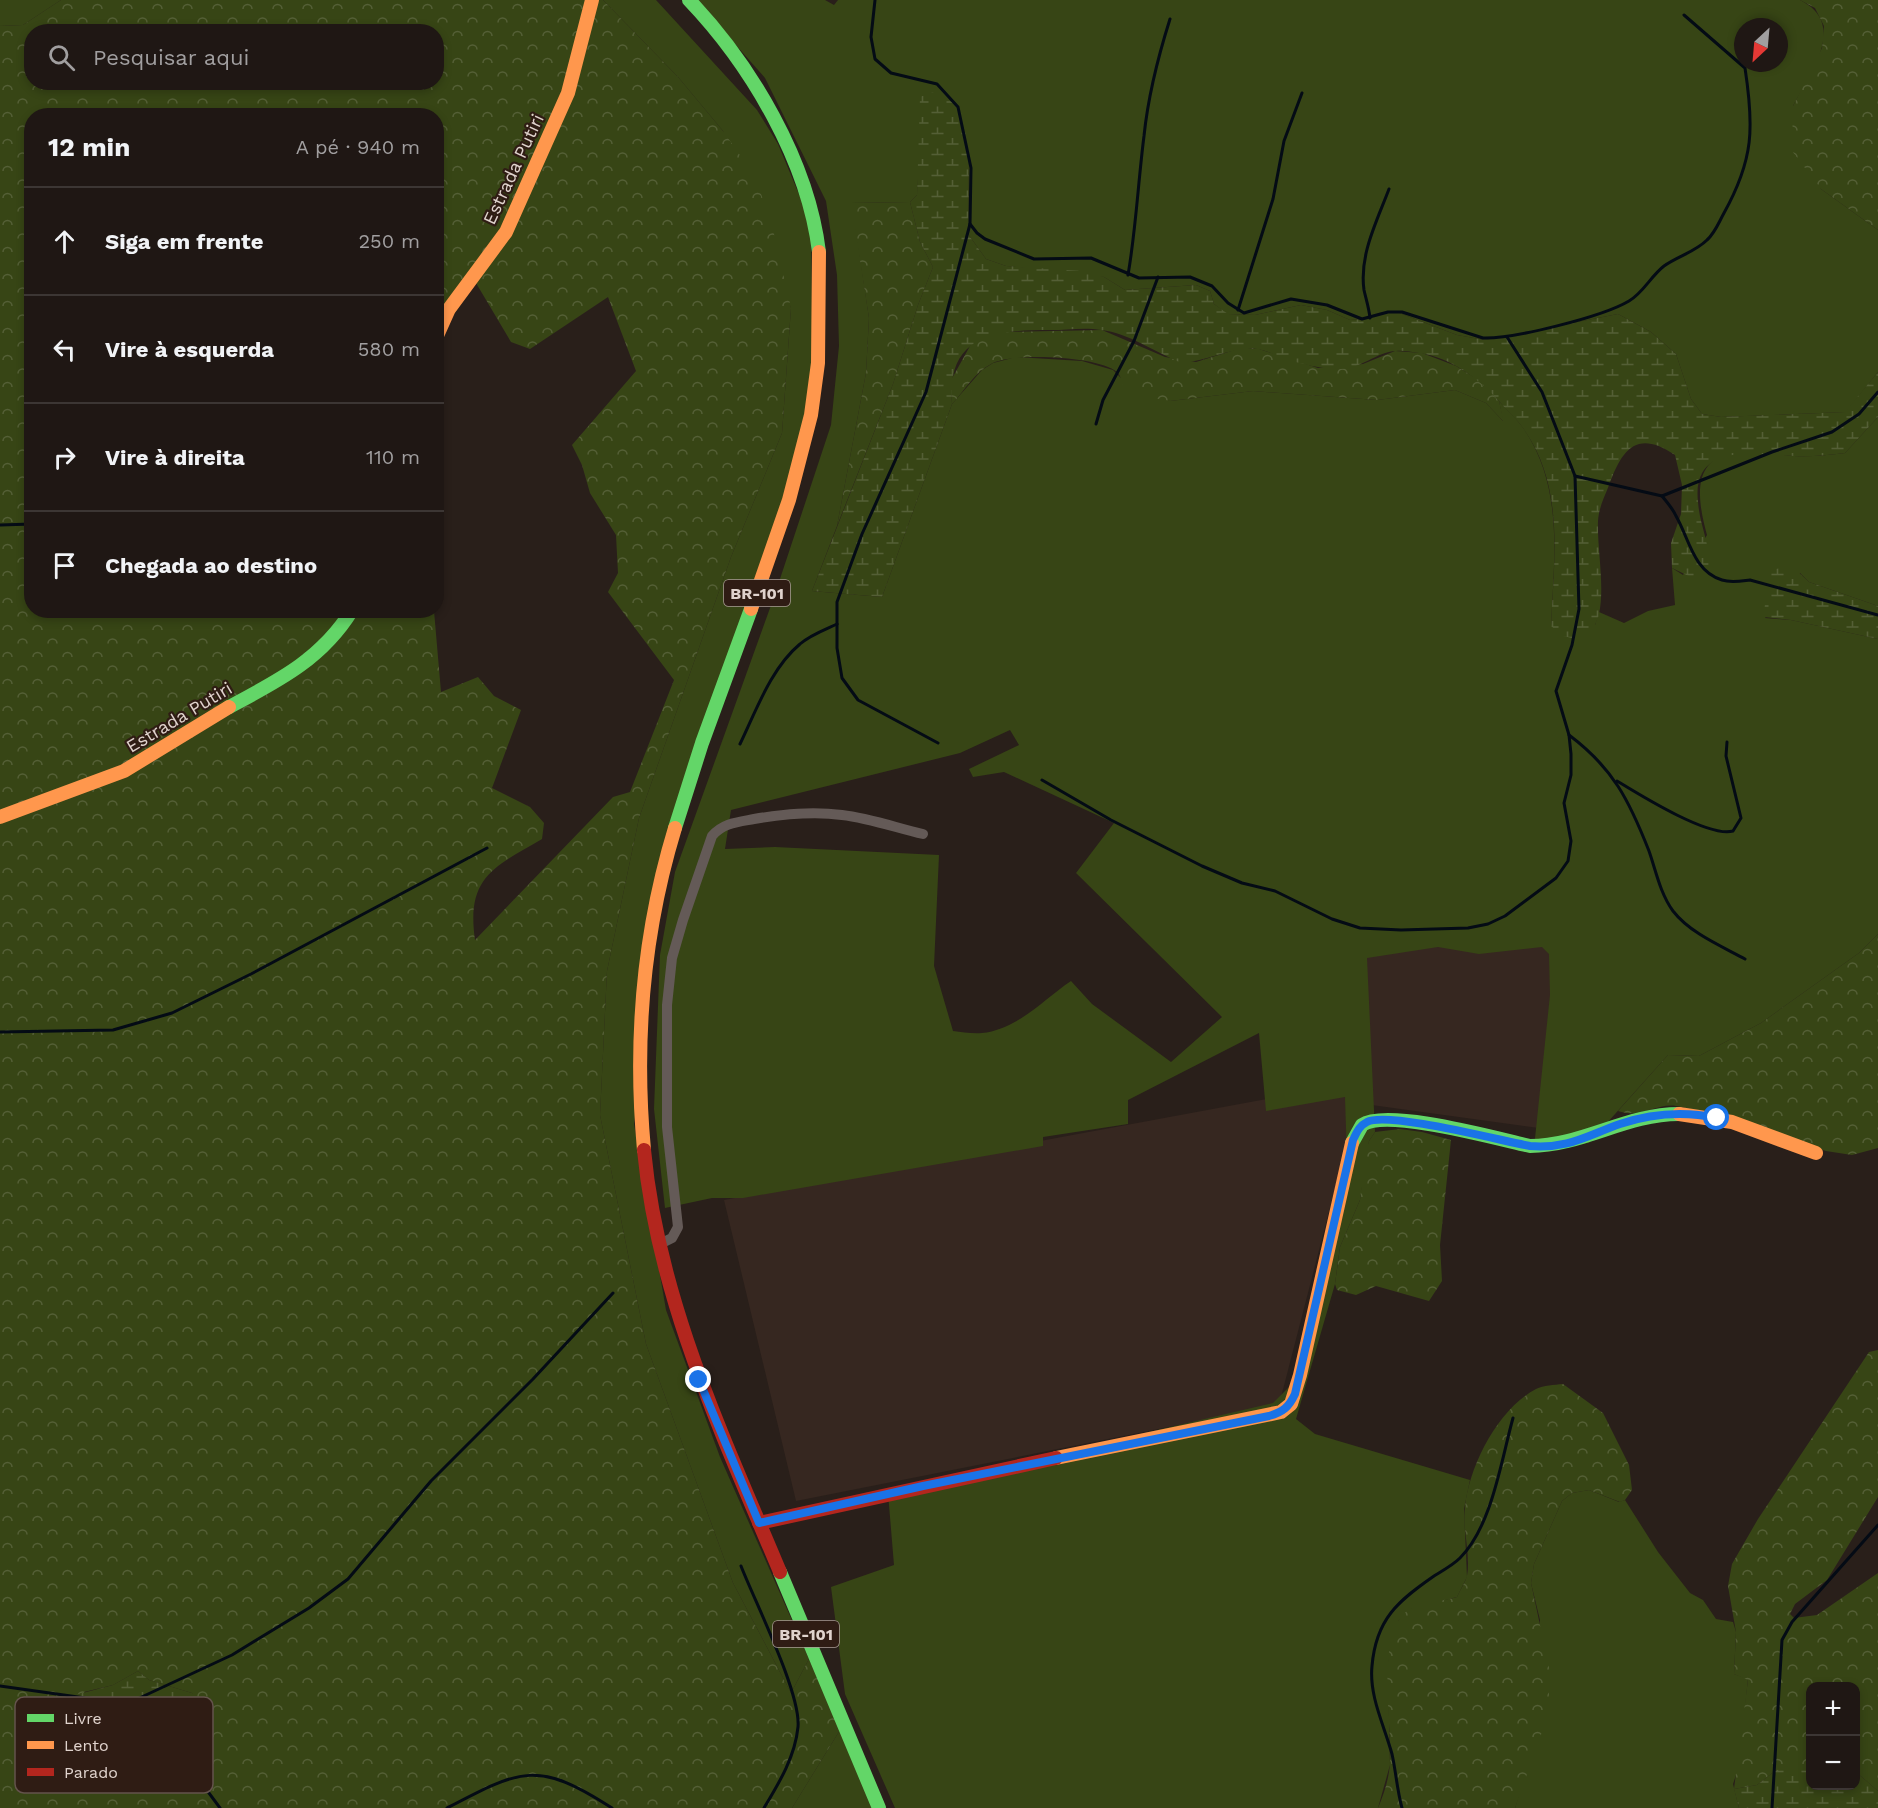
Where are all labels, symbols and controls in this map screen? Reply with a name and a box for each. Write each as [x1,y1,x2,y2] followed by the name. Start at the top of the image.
[1734,18,1788,72] north arrow
[24,24,444,90] search box
[45,41,78,74] icon: search
[93,45,249,70] text: Pesquisar aqui
[478,110,548,228] street label: Estrada Putiri
[48,132,130,162] text: 12 min
[296,135,420,159] text: A pé · 940 m
[48,225,81,258] icon: ahead
[105,229,263,254] text: Siga em frente
[358,229,420,253] text: 250 m
[48,333,81,366] icon: left
[105,337,274,362] text: Vire à esquerda
[358,337,420,361] text: 580 m
[48,441,81,474] icon: right
[105,445,245,470] text: Vire à direita
[366,445,420,469] text: 110 m
[48,549,81,582] icon: arrive
[105,553,317,578] text: Chegada ao destino
[724,580,790,606] road number: BR-101
[122,677,236,757] street label: Estrada Putiri
[1703,1104,1729,1130] route start
[685,1366,711,1392] route end
[773,1621,839,1647] road number: BR-101
[1806,1682,1860,1790] map controls
[1806,1682,1860,1736] button: +
[15,1697,213,1793] legend
[64,1709,102,1728] text: Livre
[64,1736,109,1755] text: Lento
[1806,1736,1860,1790] button: −
[64,1763,118,1782] text: Parado

